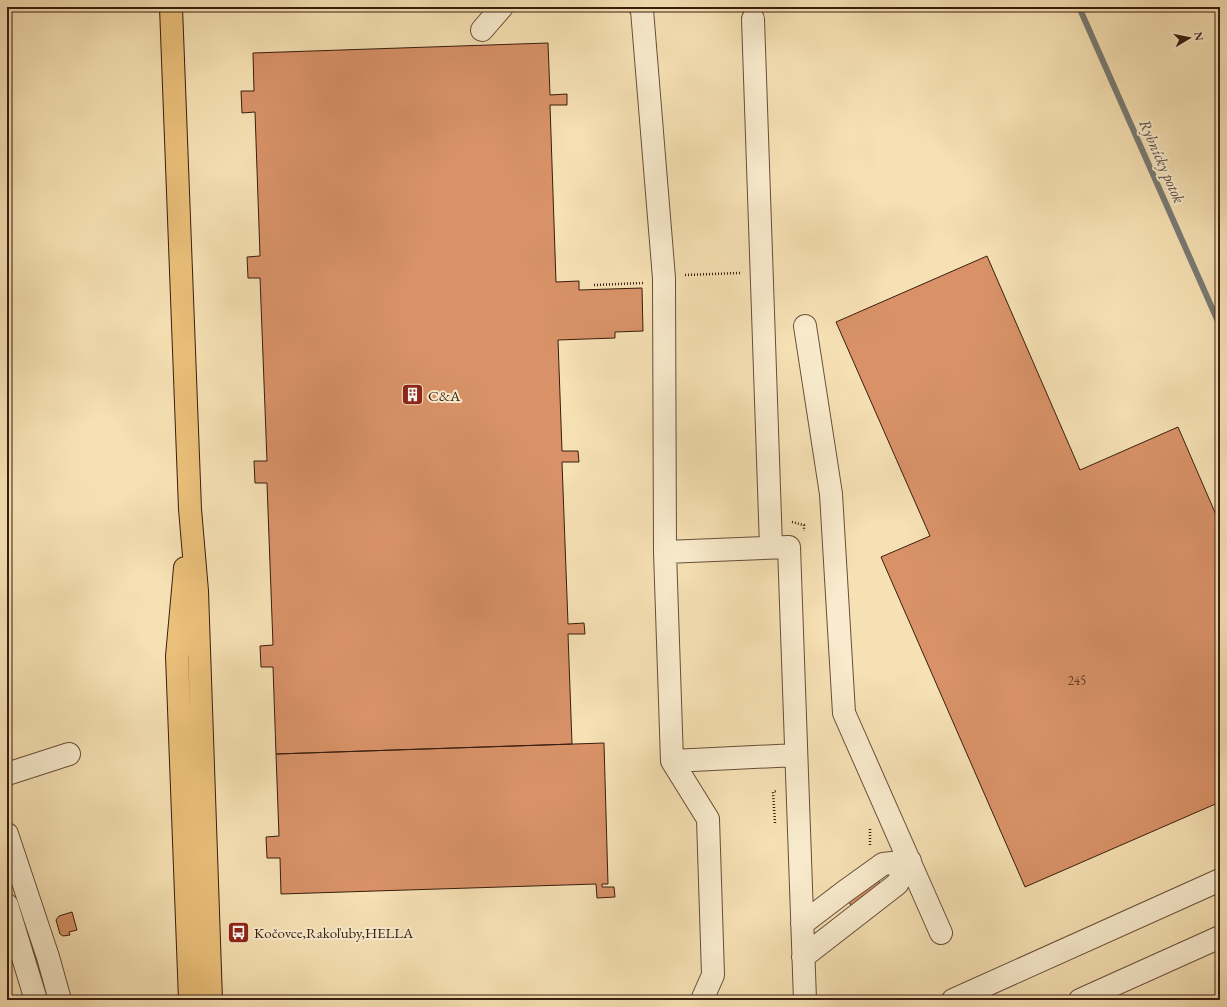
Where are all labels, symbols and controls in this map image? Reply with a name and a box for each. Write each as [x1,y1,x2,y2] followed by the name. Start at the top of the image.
[1169,18,1209,58] north arrow
[1191,31,1207,42] text: N
[1134,116,1190,207] water label: Rybnícky potok
[399,382,425,408] building icon: C&A
[428,386,461,405] place label: C&A
[1068,672,1086,689] house number: 245
[226,919,252,945] bus stop icon: Kočovce,Rakoľuby,HELLA
[254,923,414,942] place label: Kočovce,Rakoľuby,HELLA

